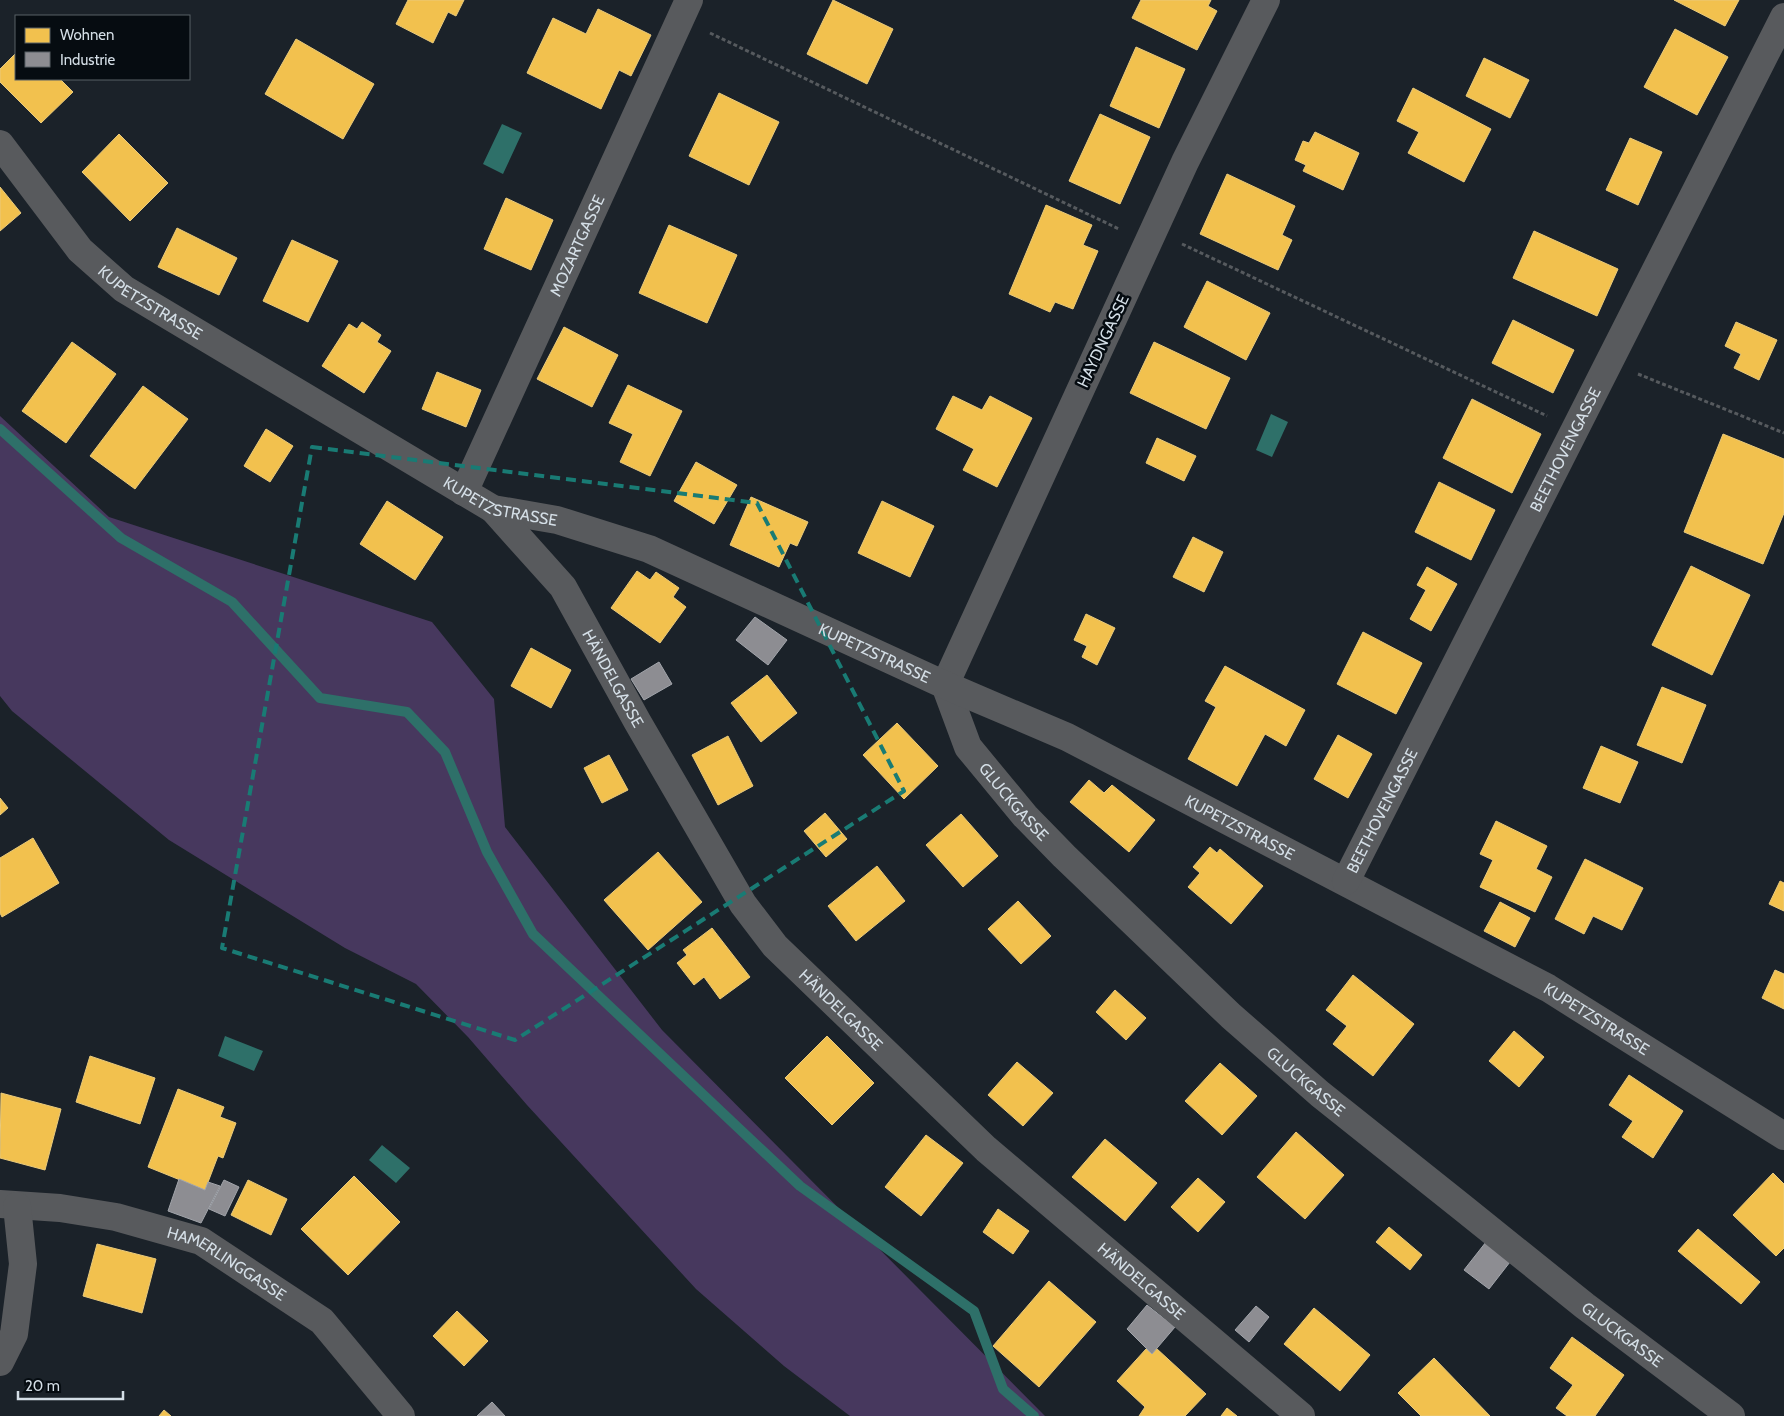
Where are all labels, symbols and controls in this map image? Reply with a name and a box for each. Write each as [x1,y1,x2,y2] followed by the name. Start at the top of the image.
[15,15,190,80] legend
[60,26,114,44] text: Wohnen
[60,51,115,69] text: Industrie
[545,192,608,299] street label: MOZARTGASSE
[94,261,206,343] street label: KUPETZSTRASSE
[1073,291,1133,390] street label: HAYDNGASSE
[1525,384,1604,515] street label: BEETHOVENGASSE
[440,472,559,529] street label: KUPETZSTRASSE
[816,619,934,687] street label: KUPETZSTRASSE
[579,626,648,731] street label: HÄNDELGASSE
[1342,745,1421,876] street label: BEETHOVENGASSE
[975,759,1053,844] street label: GLUCKGASSE
[1182,791,1298,864] street label: KUPETZSTRASSE
[795,965,887,1054] street label: HÄNDELGASSE
[1540,978,1653,1059] street label: KUPETZSTRASSE
[1263,1043,1349,1120] street label: GLUCKGASSE
[165,1222,290,1304] street label: HAMERLINGGASSE
[1094,1239,1189,1323] street label: HÄNDELGASSE
[1578,1298,1667,1371] street label: GLUCKGASSE
[18,1368,122,1400] scale bar
[25,1377,60,1395] text: 20 m

